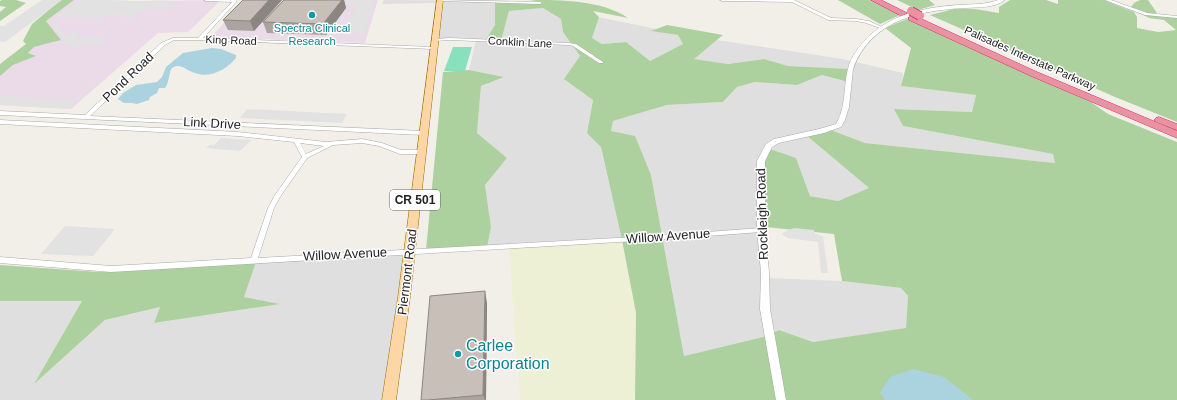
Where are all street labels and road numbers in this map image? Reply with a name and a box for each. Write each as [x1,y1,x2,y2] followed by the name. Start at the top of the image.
[963,24,1098,93] street label: Palisades Interstate Parkway
[205,33,257,47] street label: King Road
[488,34,552,50] street label: Conklin Lane
[99,49,157,105] street label: Pond Road
[183,114,241,132] street label: Link Drive
[753,168,771,260] street label: Rockleigh Road
[390,190,440,210] road number: CR 501
[625,226,711,246] street label: Willow Avenue
[394,228,420,316] street label: Piermont Road
[303,244,387,264] street label: Willow Avenue

